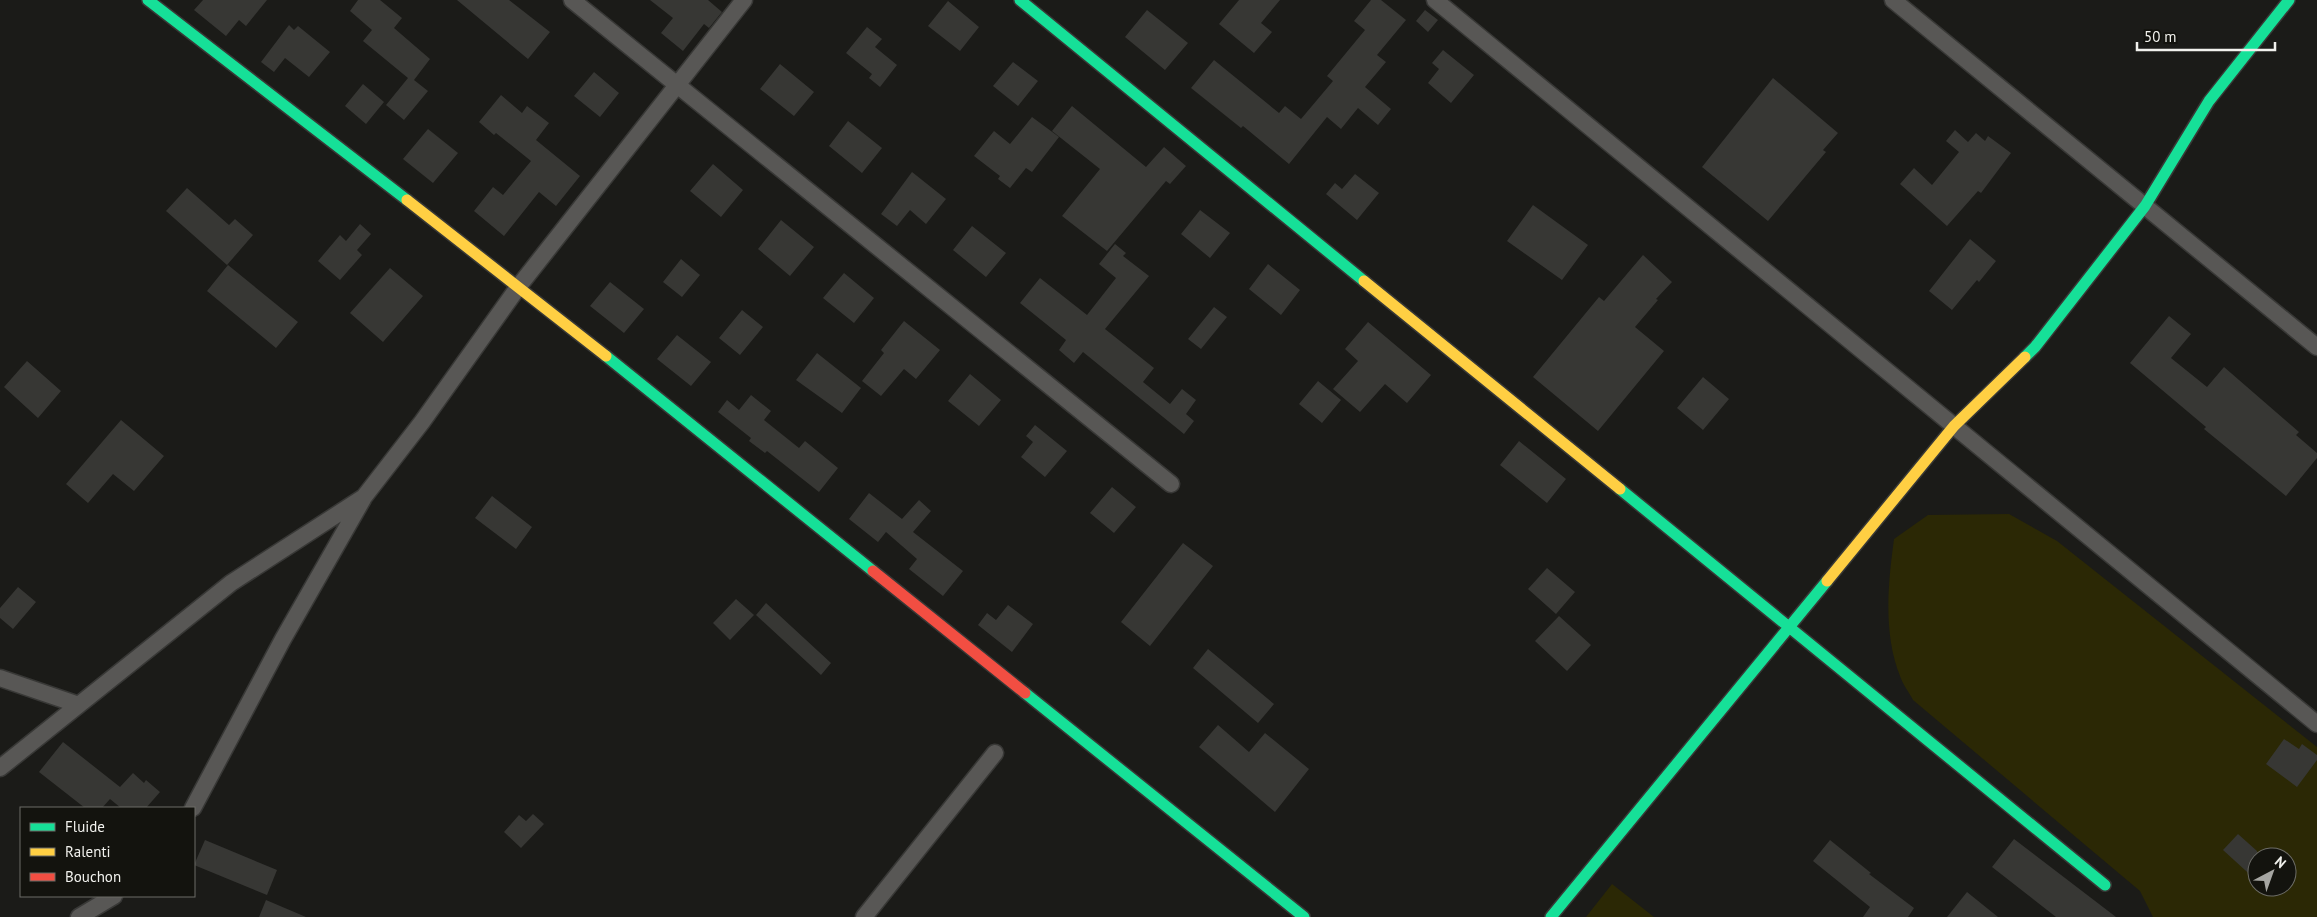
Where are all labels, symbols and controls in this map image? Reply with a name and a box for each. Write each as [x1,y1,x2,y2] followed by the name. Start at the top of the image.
[2137,20,2274,52] scale bar
[2144,27,2177,46] text: 50 m
[20,807,195,897] legend
[65,817,105,836] text: Fluide
[65,842,111,861] text: Ralenti
[2247,847,2297,897] north arrow
[2271,852,2290,872] text: N
[65,867,121,886] text: Bouchon

